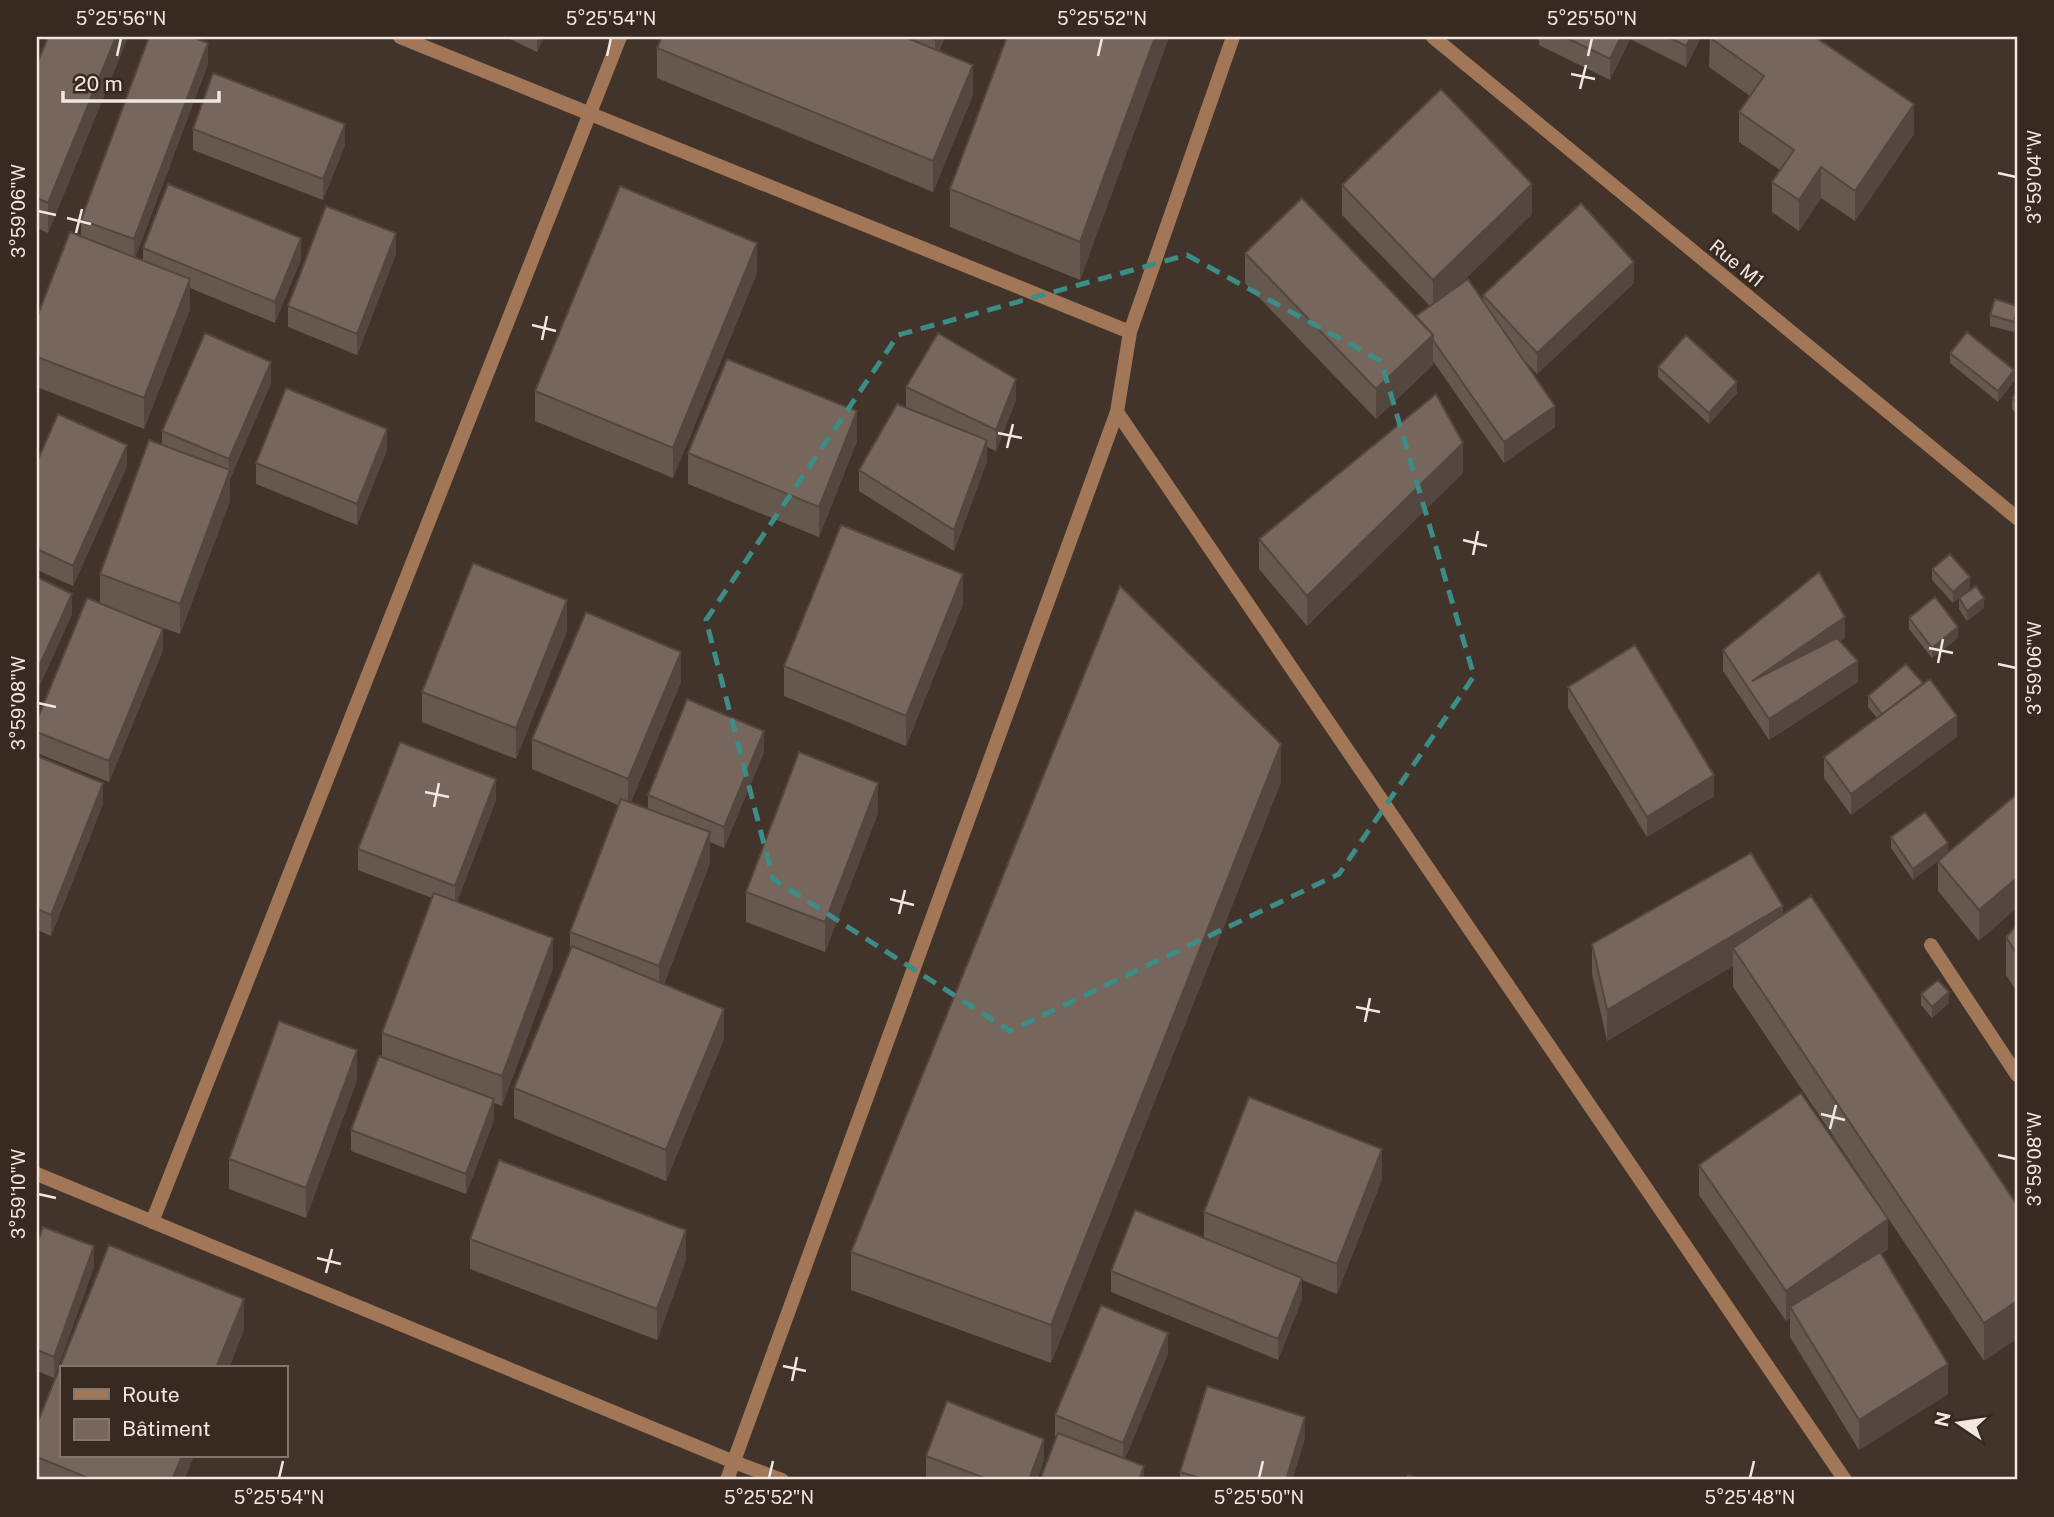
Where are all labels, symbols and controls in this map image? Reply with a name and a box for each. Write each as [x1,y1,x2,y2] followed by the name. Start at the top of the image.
[76,8,166,29] text: 5°25'56"N
[566,8,656,29] text: 5°25'54"N
[1057,8,1147,29] text: 5°25'52"N
[1547,8,1637,29] text: 5°25'50"N
[63,60,219,104] scale bar
[74,71,123,96] text: 20 m
[2024,130,2045,224] text: 3°59'04"W
[8,164,29,258] text: 3°59'06"W
[1705,234,1769,292] street label: Rue M1
[2024,621,2045,715] text: 3°59'06"W
[8,656,29,750] text: 3°59'08"W
[2024,1112,2045,1206] text: 3°59'08"W
[8,1149,29,1239] text: 3°59'10"W
[60,1366,287,1458] legend
[122,1382,180,1407] text: Route
[1924,1388,1994,1458] north arrow
[1930,1409,1955,1429] text: N
[122,1416,211,1441] text: Bâtiment
[234,1487,324,1508] text: 5°25'54"N
[724,1487,814,1508] text: 5°25'52"N
[1214,1487,1304,1508] text: 5°25'50"N
[1705,1487,1795,1508] text: 5°25'48"N

